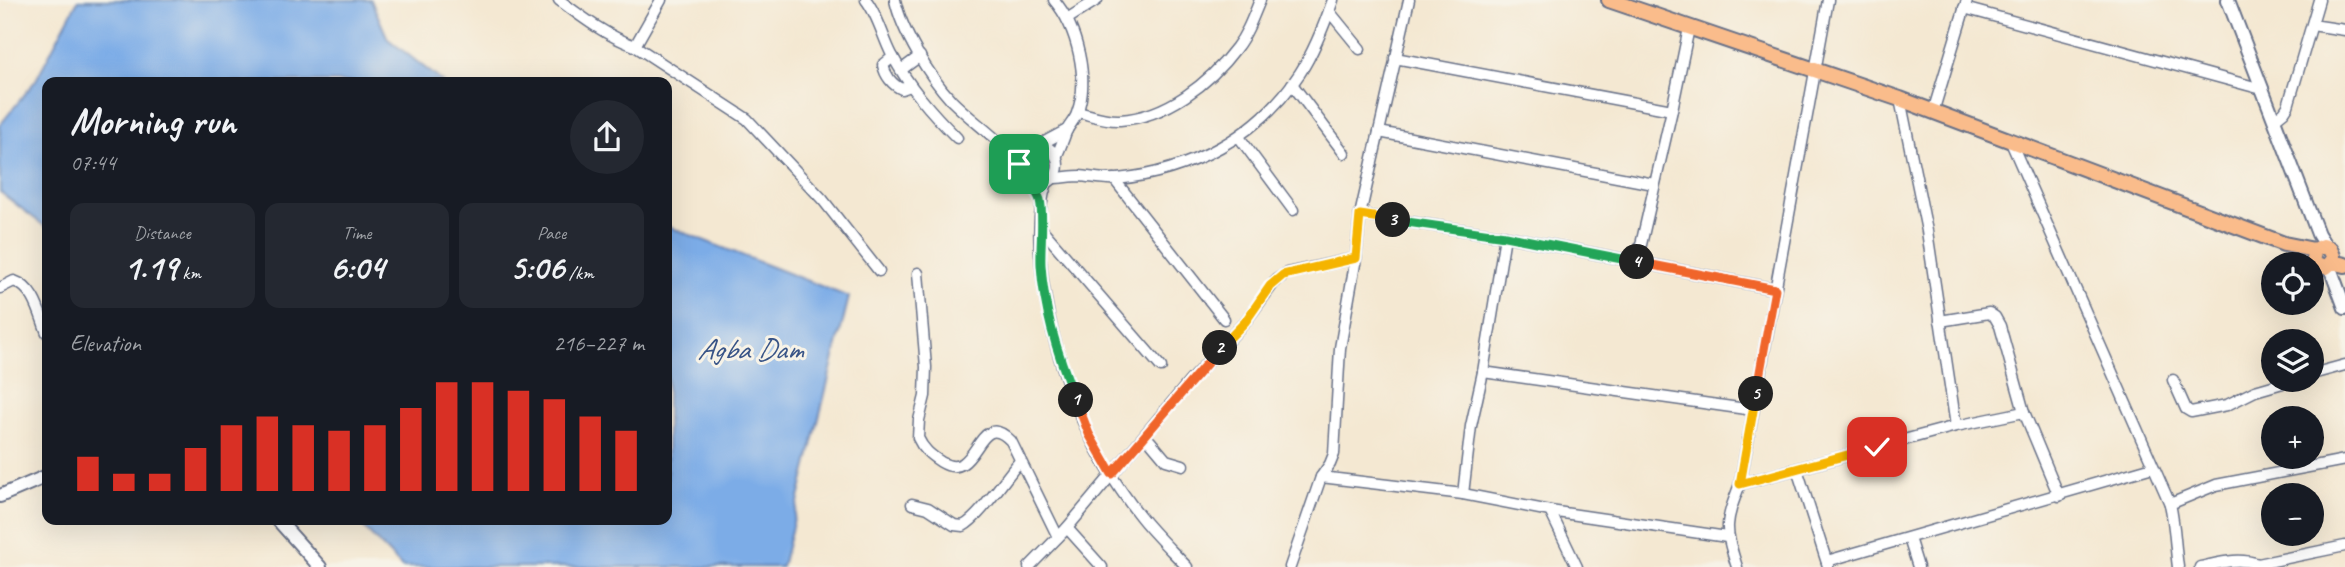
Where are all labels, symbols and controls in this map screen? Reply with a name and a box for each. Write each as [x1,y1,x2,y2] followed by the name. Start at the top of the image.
[70,98,236,145] text: Morning run
[570,100,644,174] button: share
[989,134,1049,194] pin
[1000,145,1038,183] icon: arrive
[70,148,116,177] text: 07:44
[1376,202,1410,238] pin: 3
[1388,207,1397,231] text: 3
[134,221,191,245] text: Distance
[342,221,372,245] text: Time
[537,221,566,245] text: Pace
[1620,244,1654,280] pin: 4
[124,245,178,290] text: 1.19
[330,245,384,290] text: 6:04
[510,245,564,290] text: 5:06
[1632,249,1641,273] text: 4
[2261,252,2324,546] map controls
[2261,252,2324,315] button: locate
[178,261,201,285] text: km
[564,261,594,285] text: /km
[70,329,141,358] text: Elevation
[553,329,644,358] text: 216–227 m
[2261,329,2324,392] button: layers
[697,330,805,368] water label: Agba Dam
[1202,330,1238,366] pin: 2
[1215,335,1224,359] text: 2
[1738,376,1774,412] pin: 5
[1751,381,1760,405] text: 5
[1058,382,1094,418] pin: 1
[1071,387,1080,411] text: 1
[2261,406,2324,469] button: +
[1847,417,1907,477] pin
[1858,428,1896,466] icon: check
[2261,483,2324,546] button: −

